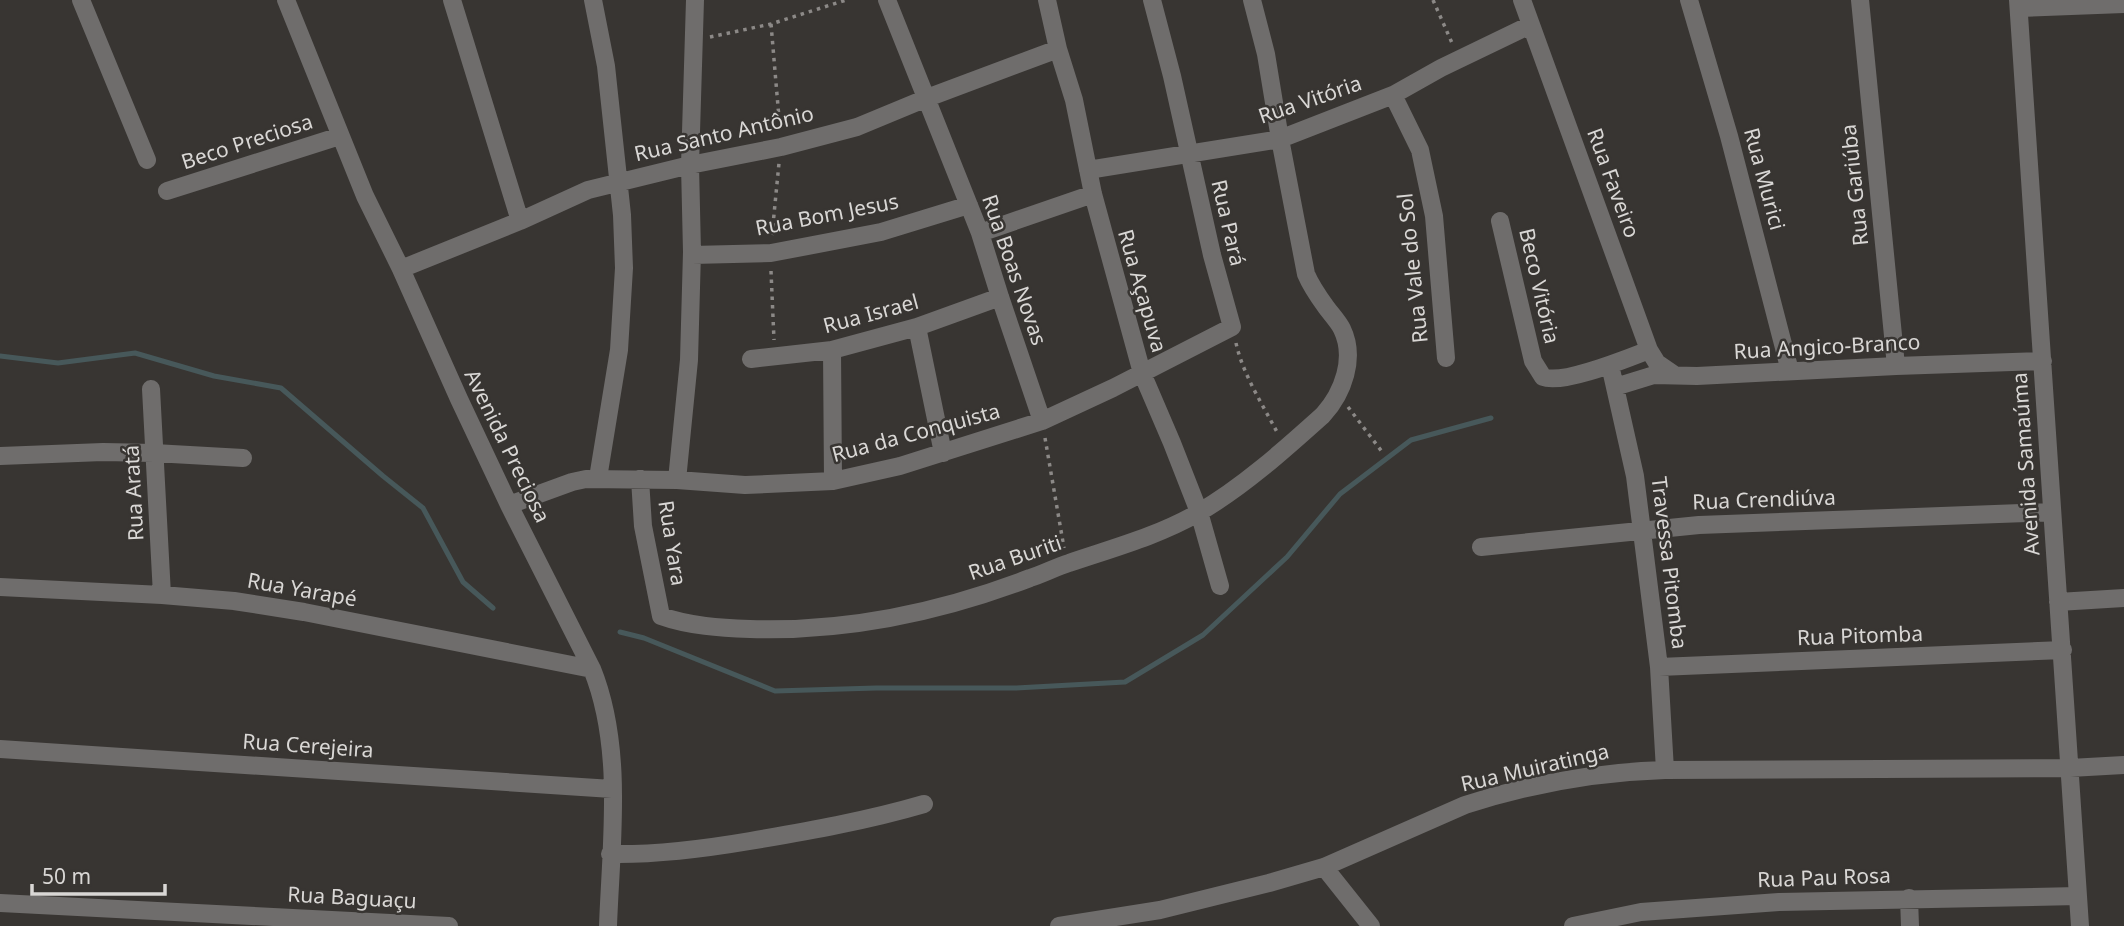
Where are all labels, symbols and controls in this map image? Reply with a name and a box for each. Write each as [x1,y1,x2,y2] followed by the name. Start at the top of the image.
[1254,68,1365,130] street label: Rua Vitória
[631,99,816,167] street label: Rua Santo Antônio
[177,107,316,175] street label: Beco Preciosa
[1834,123,1874,247] street label: Rua Gariúba
[1581,124,1647,241] street label: Rua Faveiro
[1738,124,1792,233] street label: Rua Murici
[1205,177,1252,269] street label: Rua Pará
[753,186,901,242] street label: Rua Bom Jesus
[976,191,1054,349] street label: Rua Boas Novas
[1390,192,1434,345] street label: Rua Vale do Sol
[1513,225,1567,346] street label: Beco Vitória
[1112,226,1174,356] street label: Rua Açapuva
[820,287,922,339] street label: Rua Israel
[1733,327,1921,365] street label: Rua Angico-Branco
[459,364,557,527] street label: Avenida Preciosa
[2005,372,2045,557] street label: Avenida Samaúma
[829,396,1003,468] street label: Rua da Conquista
[117,444,149,542] street label: Rua Aratá
[1646,475,1694,651] street label: Travessa Pitomba
[1692,483,1836,515] street label: Rua Crendiúva
[652,498,694,587] street label: Rua Yara
[964,528,1065,586] street label: Rua Buriti
[245,566,359,612] street label: Rua Yarapé
[1796,619,1923,651] street label: Rua Pitomba
[242,726,374,764] street label: Rua Cerejeira
[1458,736,1612,798] street label: Rua Muiratinga
[32,852,164,896] scale bar
[1757,861,1891,893] street label: Rua Pau Rosa
[42,862,91,890] text: 50 m
[287,880,417,914] street label: Rua Baguaçu

